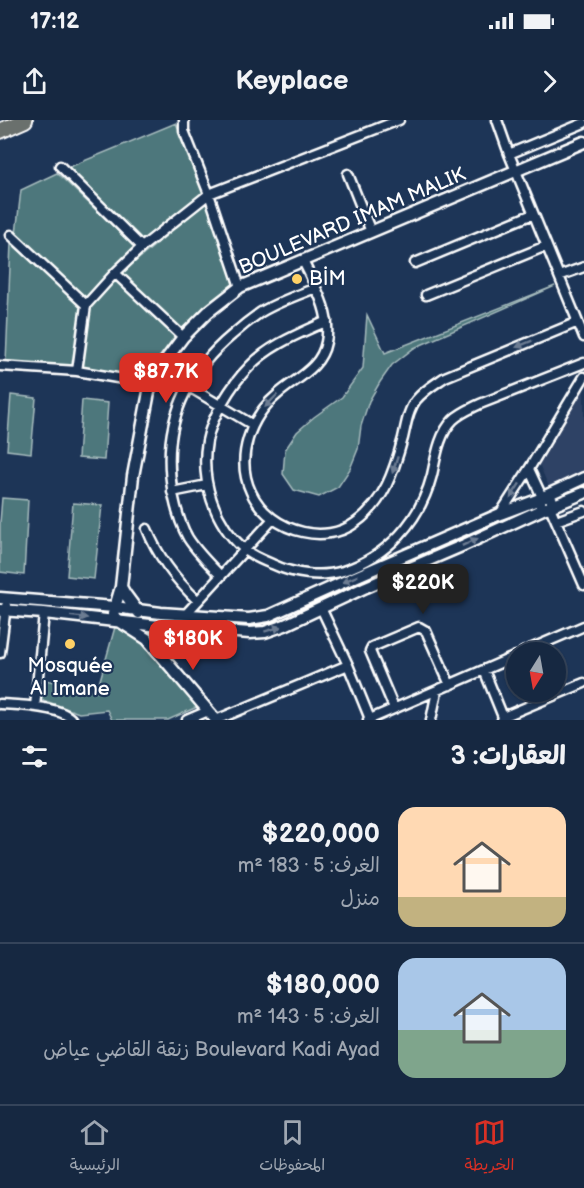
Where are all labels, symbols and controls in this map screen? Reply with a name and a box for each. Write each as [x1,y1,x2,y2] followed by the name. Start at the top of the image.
[30,8,79,35] text: 17:12
[18,65,51,98] icon: share
[235,65,349,97] text: Keyplace
[533,65,566,98] icon: forward
[235,162,469,280] street label: BOULEVARD IMAM MALIK
[309,266,346,291] place label: BİM
[290,272,304,286] marker: BİM
[514,339,532,349] one-way arrow
[117,353,215,404] pin: $87.7K
[133,360,199,384] text: $87.7K
[264,394,278,408] one-way arrow
[390,456,399,474] one-way arrow
[509,483,520,499] one-way arrow
[462,537,480,547] one-way arrow
[381,564,465,615] pin: $220K
[392,571,454,595] text: $220K
[341,574,359,584] one-way arrow
[70,612,89,622] one-way arrow
[151,620,235,671] pin: $180K
[264,624,282,633] one-way arrow
[163,627,223,651] text: $180K
[63,637,77,651] marker: Mosquée Al Imane
[506,642,566,702] north arrow
[506,642,566,702] map controls
[27,654,113,701] place label: Mosquée Al Imane
[18,740,51,773] icon: filters
[450,741,566,772] text: العقارات: 3
[262,819,380,850] text: $220,000
[446,831,518,903] icon: home
[238,854,380,878] text: الغرف: 5 · 183 m²
[341,887,380,911] text: منزل
[266,970,380,1001] text: $180,000
[446,982,518,1054] icon: home
[237,1005,380,1029] text: الغرف: 5 · 143 m²
[43,1038,380,1062] text: Boulevard Kadi Ayad زنقة القاضي عياض
[70,1116,120,1179] tab: الرئيسية
[259,1116,325,1179] tab: المحفوظات
[464,1116,514,1179] tab: الخريطة

